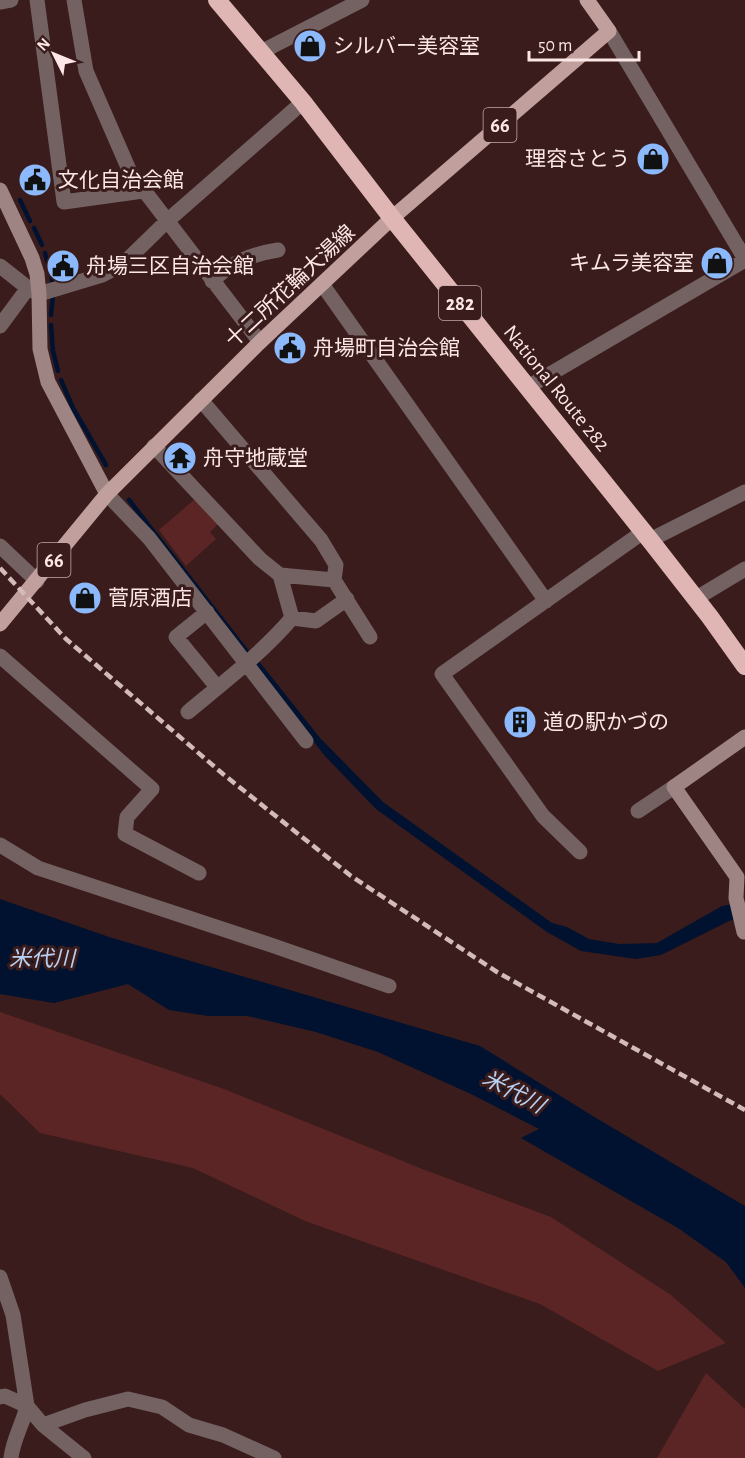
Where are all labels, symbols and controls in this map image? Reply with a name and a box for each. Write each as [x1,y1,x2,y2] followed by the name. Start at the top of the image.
[24,24,84,84] north arrow
[529,24,638,62] scale bar
[292,28,328,64] shop icon: シルバー美容室
[34,35,53,54] text: N
[333,35,480,57] place label: シルバー美容室
[538,37,572,55] text: 50 m
[484,108,516,142] road number: 66
[635,141,671,177] shop icon: 理容さとう
[525,148,630,170] place label: 理容さとう
[17,162,53,198] public building icon: 文化自治会館
[58,169,184,191] place label: 文化自治会館
[221,221,359,351] street label: 十二所花輪大湯線
[699,245,735,281] shop icon: キムラ美容室
[45,248,81,284] public building icon: 舟場三区自治会館
[569,252,694,274] place label: キムラ美容室
[86,255,254,277] place label: 舟場三区自治会館
[439,286,481,320] road number: 282
[500,321,614,455] street label: National Route 282
[272,330,308,366] public building icon: 舟場町自治会館
[313,337,460,359] place label: 舟場町自治会館
[162,440,198,476] temple icon: 舟守地蔵堂
[203,447,308,469] place label: 舟守地蔵堂
[38,543,70,577] road number: 66
[67,580,103,616] shop icon: 菅原酒店
[108,587,192,609] place label: 菅原酒店
[502,704,538,740] building icon: 道の駅かづの
[543,711,669,733] place label: 道の駅かづの
[9,947,77,970] water label: 米代川
[479,1066,550,1118] water label: 米代川

